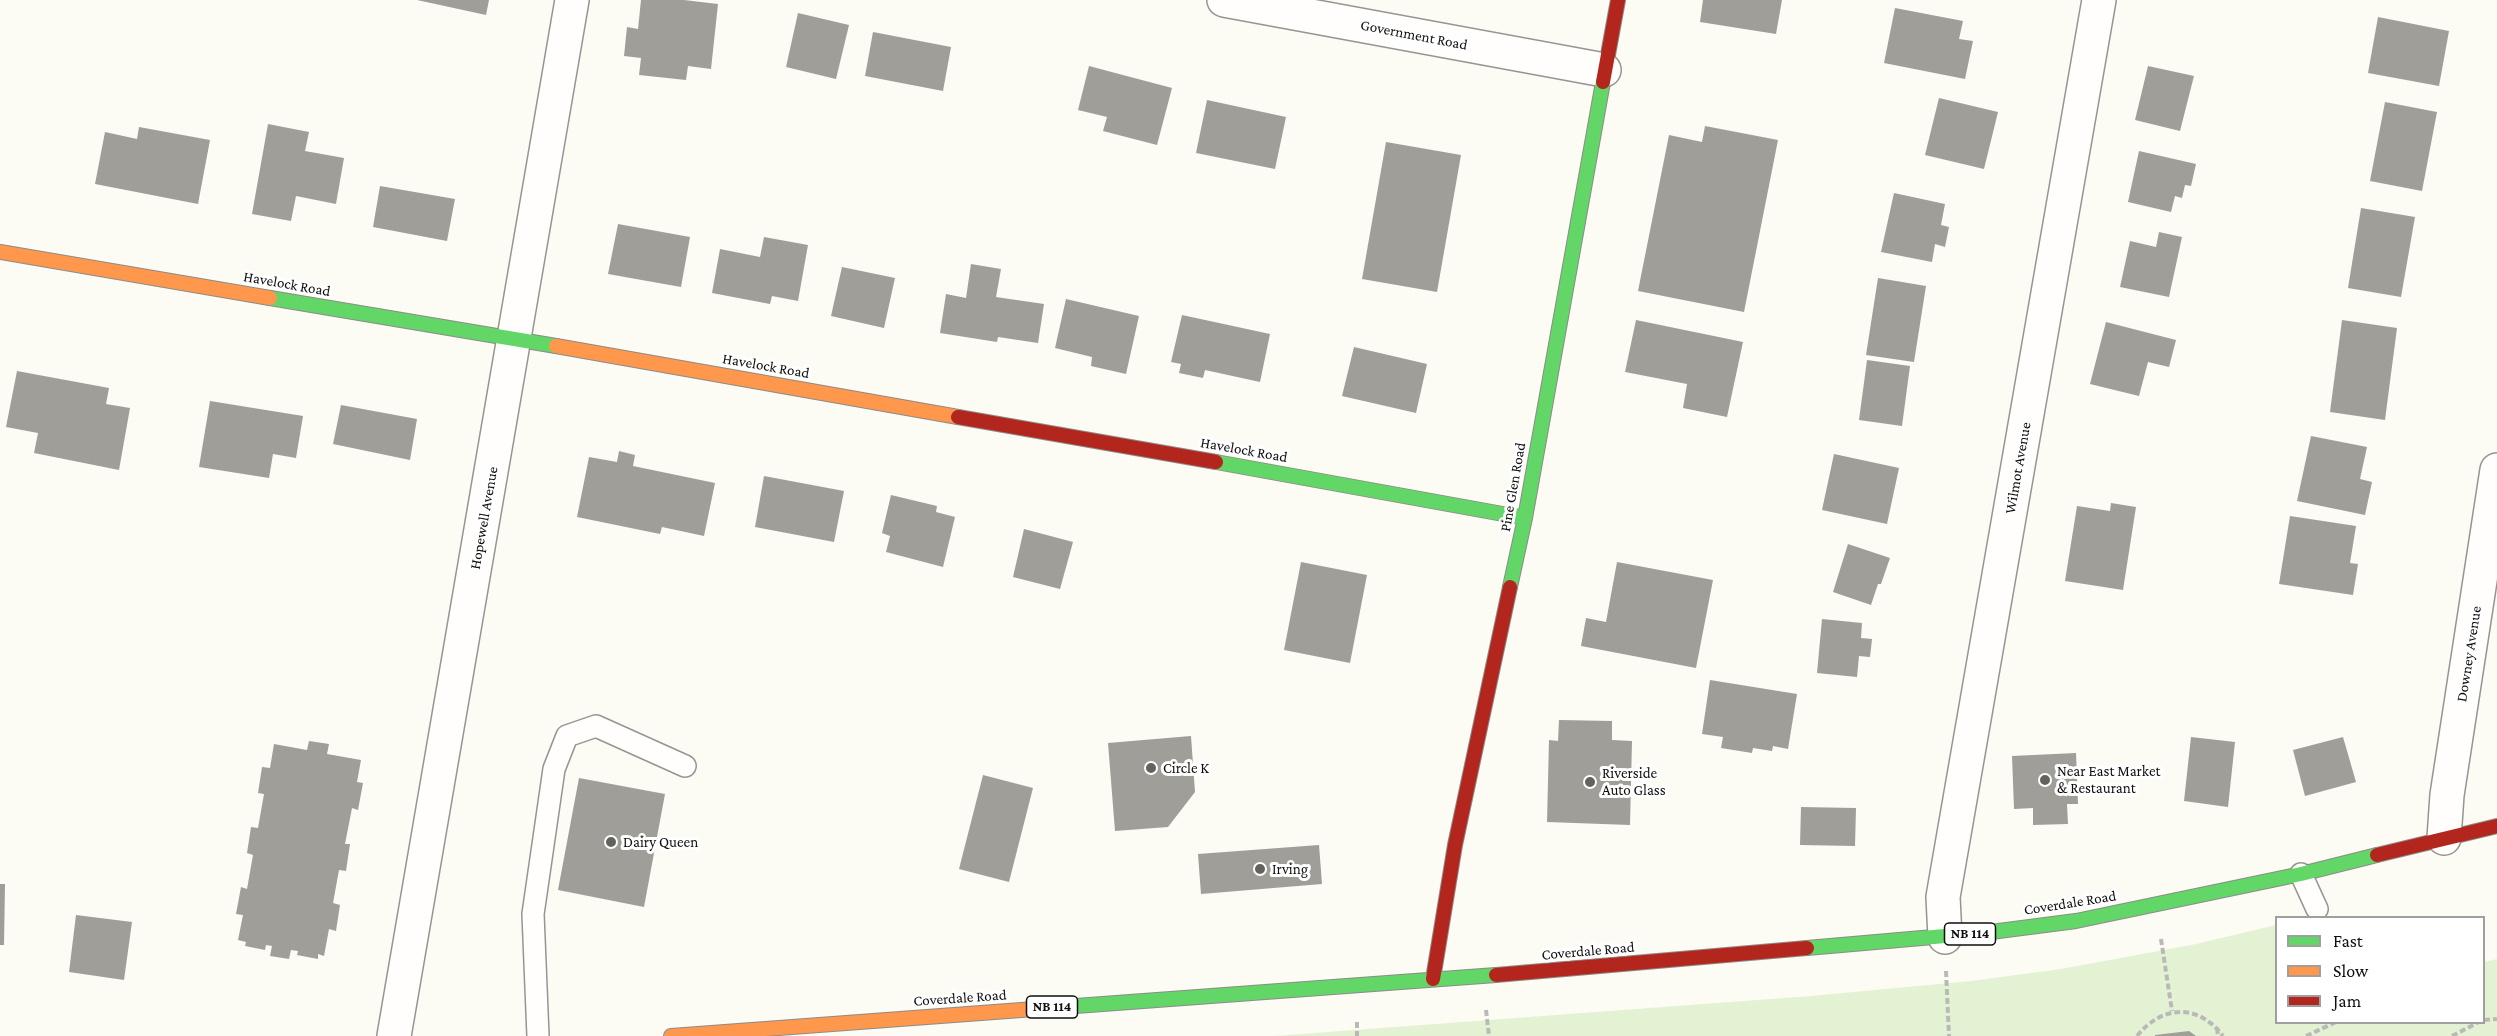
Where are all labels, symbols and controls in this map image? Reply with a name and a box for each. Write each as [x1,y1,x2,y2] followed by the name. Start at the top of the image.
[1359,16,1469,54] street label: Government Road
[242,267,332,301] street label: Havelock Road
[721,349,811,383] street label: Havelock Road
[2001,421,2035,515] street label: Wilmot Avenue
[1199,433,1289,467] street label: Havelock Road
[1496,441,1530,533] street label: Pine Glen Road
[466,465,502,571] street label: Hopewell Avenue
[2453,605,2485,703] street label: Downey Avenue
[1163,759,1209,777] place label: Circle K
[1144,761,1158,775] marker: Circle K
[2057,762,2160,797] place label: Near East Market & Restaurant
[1602,764,1666,799] place label: Riverside Auto Glass
[2038,773,2052,787] marker: Near East Market & Restaurant
[1583,775,1597,789] marker: Riverside Auto Glass
[623,833,698,851] place label: Dairy Queen
[604,835,618,849] marker: Dairy Queen
[1272,860,1308,878] place label: Irving
[1253,862,1267,876] marker: Irving
[2023,887,2117,919] street label: Coverdale Road
[2275,916,2485,1024] legend
[1944,923,1996,945] road number: NB 114
[2333,931,2363,951] text: Fast
[1541,938,1635,964] street label: Coverdale Road
[2333,961,2368,981] text: Slow
[913,986,1007,1010] street label: Coverdale Road
[2333,991,2361,1011] text: Jam
[1026,996,1078,1018] road number: NB 114

